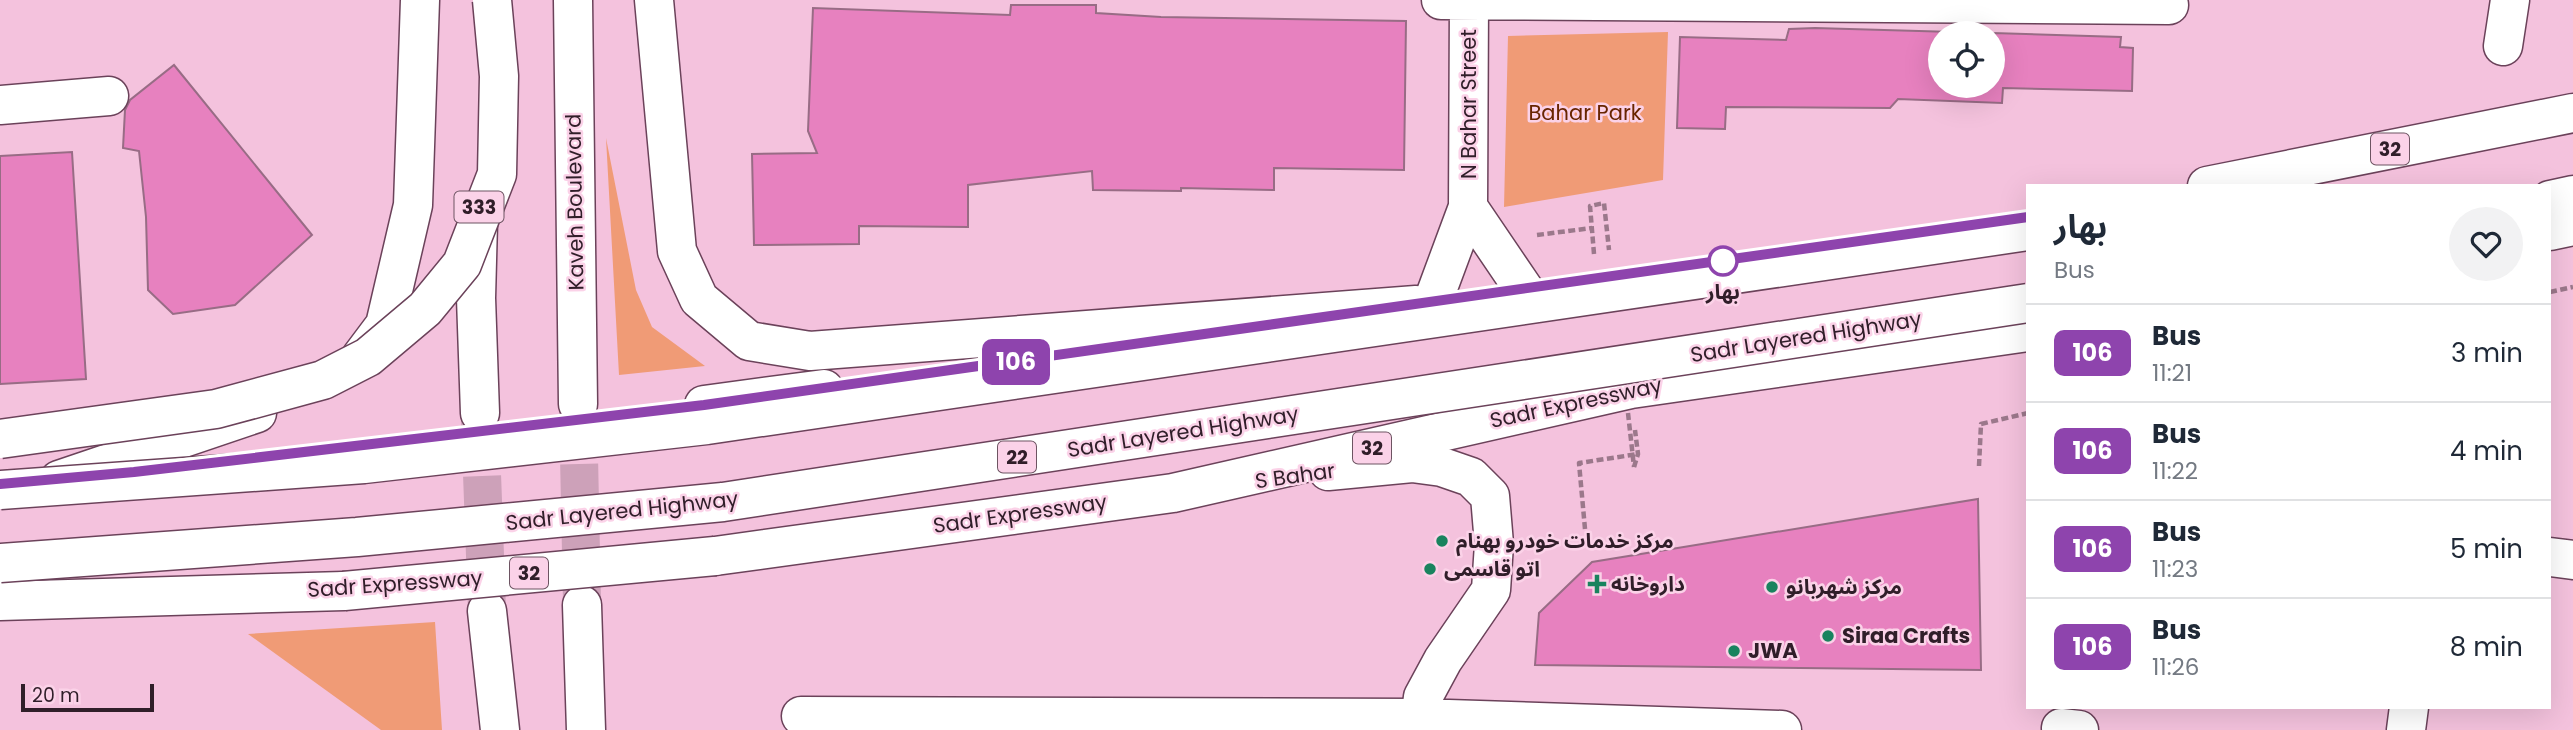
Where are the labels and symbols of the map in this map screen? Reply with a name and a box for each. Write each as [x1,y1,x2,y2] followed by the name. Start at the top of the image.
[1454,29,1483,179] street label: N Bahar Street
[1528,98,1642,127] park label: Bahar Park
[558,113,591,291] street label: Kaveh Boulevard
[2371,134,2409,164] road number: 32
[454,192,504,223] road number: 333
[1708,246,1738,276] marker: بهار
[1705,277,1740,306] place label: بهار
[1688,304,1924,369] street label: Sadr Layered Highway
[976,339,1056,385] line badge: 106
[1487,370,1665,435] street label: Sadr Expressway
[1065,399,1301,464] street label: Sadr Layered Highway
[1353,432,1391,463] road number: 32
[998,442,1036,472] road number: 22
[1253,456,1337,495] street label: S Bahar
[504,484,740,537] street label: Sadr Layered Highway
[931,487,1109,540] street label: Sadr Expressway
[1456,526,1674,557] place label: مرکز خدمات خودرو بهنام
[1434,533,1450,549] marker: مرکز خدمات خودرو بهنام
[1444,554,1540,583] place label: اتو قاسمی
[510,558,548,588] road number: 32
[1422,561,1438,577] marker: اتو قاسمی
[307,563,484,604] street label: Sadr Expressway
[1611,569,1685,598] place label: داروخانه
[1786,572,1902,601] place label: مرکز شهربانو
[1589,576,1605,592] marker: داروخانه
[1764,579,1780,595] marker: مرکز شهربانو
[1842,621,1970,650] place label: Siraa Crafts
[1820,628,1836,644] marker: Siraa Crafts
[1748,636,1798,665] place label: JWA
[1726,643,1742,659] marker: JWA
[21,681,154,713] scale bar

